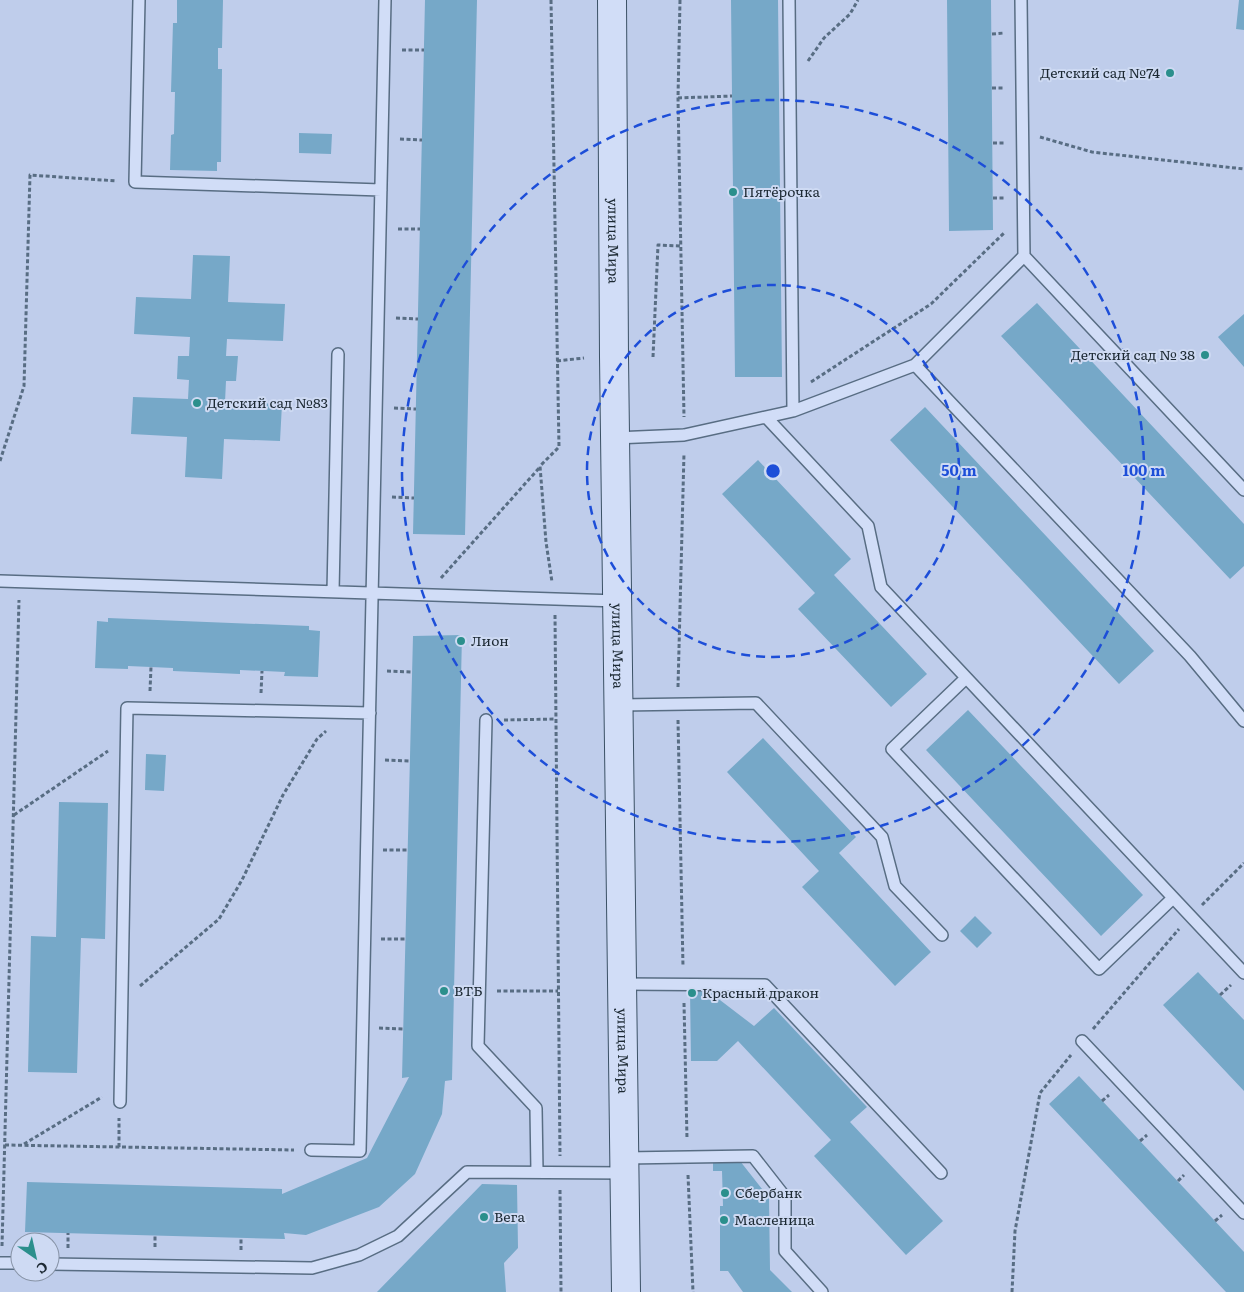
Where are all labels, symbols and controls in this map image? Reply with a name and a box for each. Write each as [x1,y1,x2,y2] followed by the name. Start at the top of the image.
[1040,62,1160,82] place label: Детский сад №74
[1164,67,1176,79] marker: Детский сад №74
[743,181,821,201] place label: Пятёрочка
[727,186,739,198] marker: Пятёрочка
[604,198,625,284] street label: улица Мира
[1071,344,1195,364] place label: Детский сад № 38
[1199,349,1211,361] marker: Детский сад № 38
[207,392,328,412] place label: Детский сад №83
[191,397,203,409] marker: Детский сад №83
[941,458,977,481] text: 50 m
[1123,458,1165,481] text: 100 m
[764,462,782,480] centre of rings
[608,603,629,689] street label: улица Мира
[471,630,509,650] place label: Лион
[455,635,467,647] marker: Лион
[454,980,483,1000] place label: ВТБ
[702,982,819,1002] place label: Красный дракон
[438,985,450,997] marker: ВТБ
[686,987,698,999] marker: Красный дракон
[613,1008,634,1094] street label: улица Мира
[735,1182,803,1202] place label: Сбербанк
[719,1187,731,1199] marker: Сбербанк
[494,1206,525,1226] place label: Вега
[734,1209,815,1229] place label: Масленица
[478,1211,490,1223] marker: Вега
[718,1214,730,1226] marker: Масленица
[10,1232,60,1282] north arrow
[33,1258,53,1280] text: С

